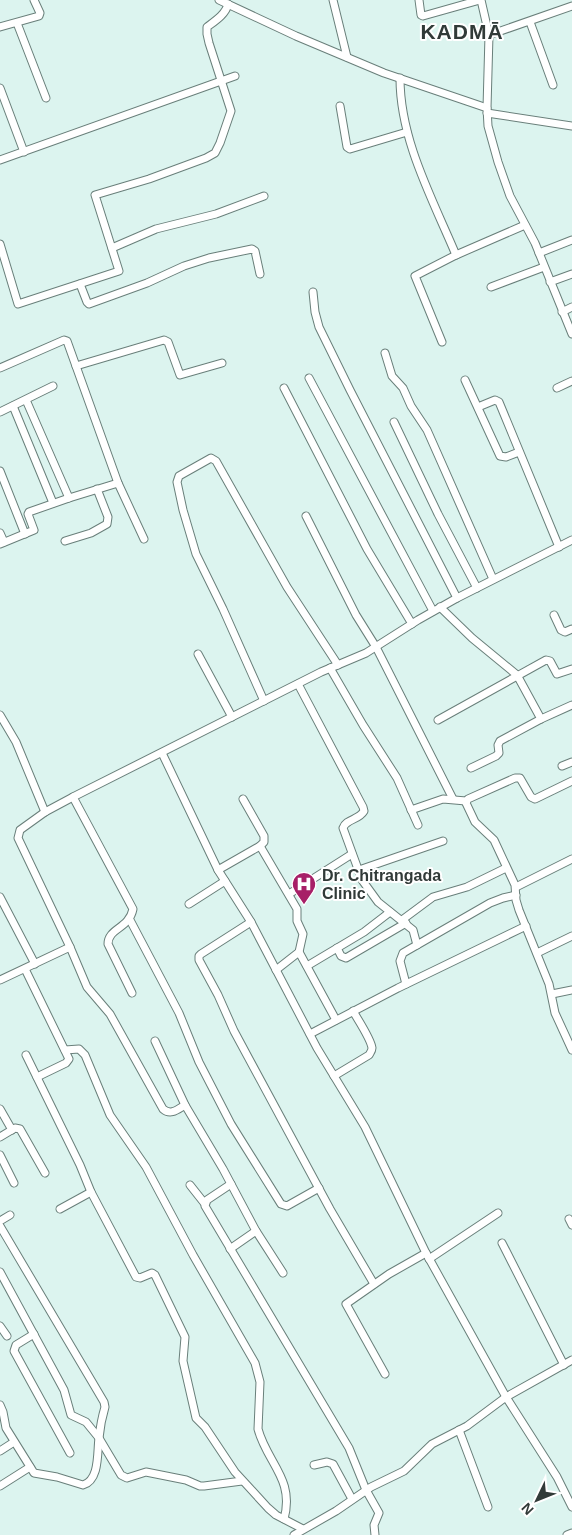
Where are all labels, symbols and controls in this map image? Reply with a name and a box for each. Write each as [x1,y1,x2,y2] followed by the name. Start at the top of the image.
[420,20,504,43] district label: KADMĀ
[322,867,441,902] place label: Dr. Chitrangada Clinic
[291,871,317,905] hospital icon: Dr. Chitrangada Clinic
[512,1475,562,1525] north arrow
[518,1500,537,1518] text: N

